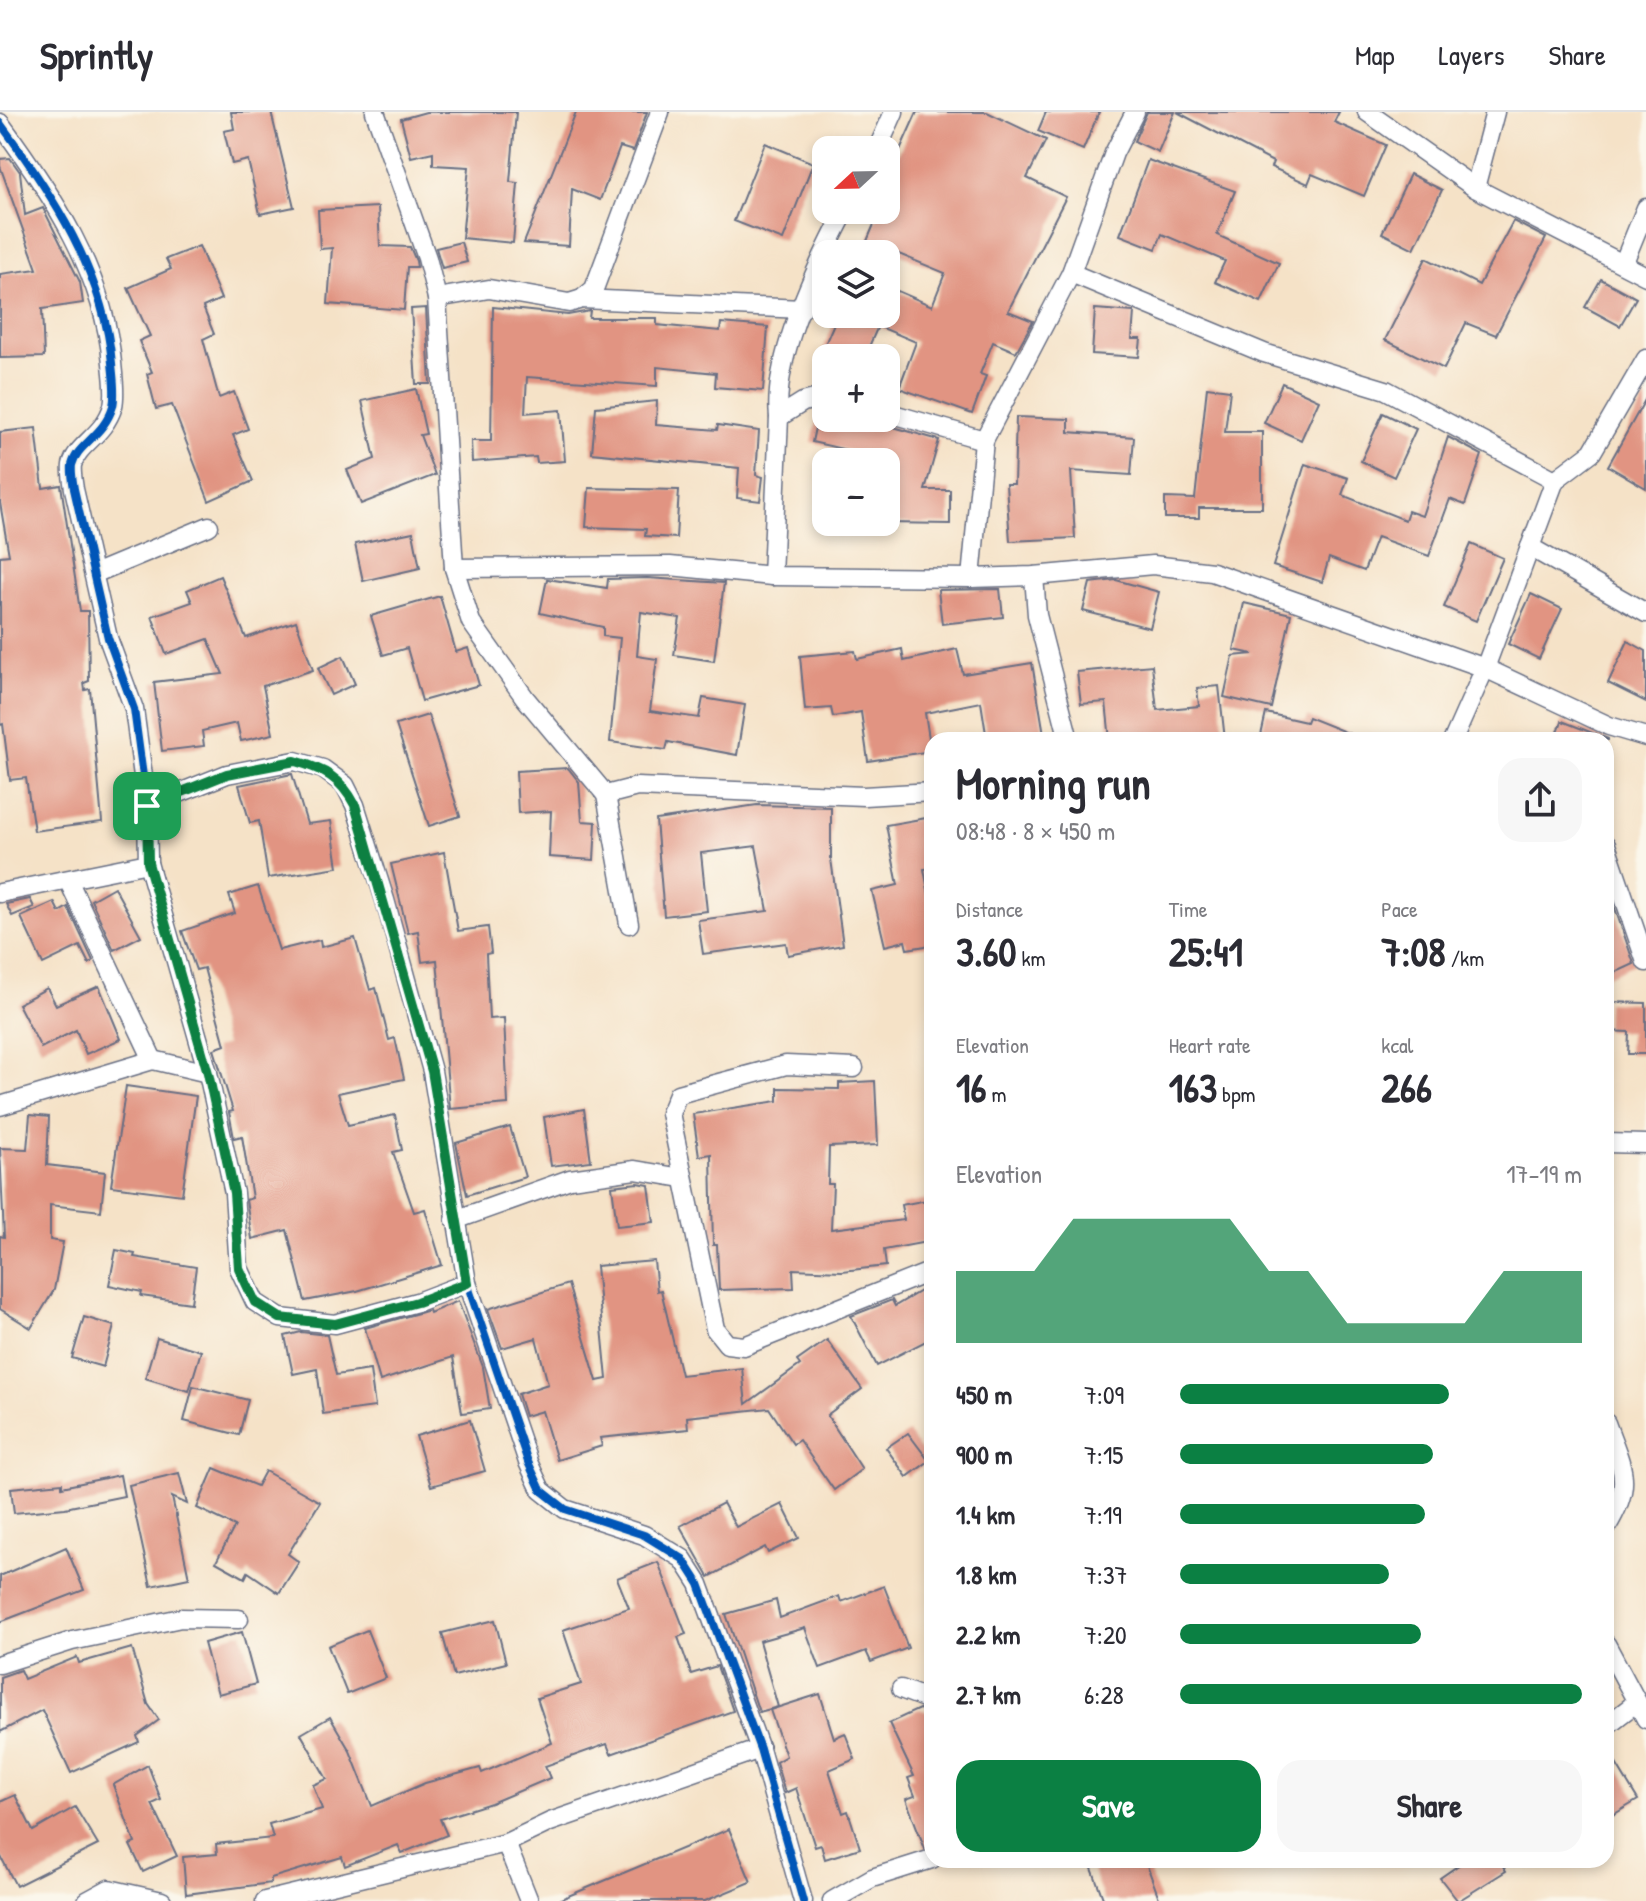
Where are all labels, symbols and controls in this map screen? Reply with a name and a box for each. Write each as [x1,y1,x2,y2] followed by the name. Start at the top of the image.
[40,29,153,81] text: Sprintly
[1355,36,1395,74] text: Map
[1439,36,1504,74] text: Layers
[1548,36,1606,74] text: Share
[812,136,900,224] north arrow
[812,136,900,536] map controls
[812,240,900,328] button: layers
[812,344,900,432] button: +
[812,448,900,536] button: −
[956,753,1151,813] text: Morning run
[1498,758,1582,842] button: share
[113,772,181,840] pin
[125,784,169,828] icon: arrive
[956,813,1115,848] text: 08:48 · 8 × 450 m
[956,894,1023,924] text: Distance
[1169,894,1208,924] text: Time
[1381,894,1418,924] text: Pace
[956,924,1016,978] text: 3.60
[1169,924,1243,978] text: 25:41
[1381,924,1446,978] text: 7:08
[1016,943,1046,973] text: km
[1446,943,1484,973] text: /km
[956,1030,1029,1060] text: Elevation
[1169,1030,1251,1060] text: Heart rate
[1381,1030,1413,1060] text: kcal
[956,1060,986,1114] text: 16
[1169,1060,1217,1114] text: 163
[1381,1060,1432,1114] text: 266
[986,1079,1007,1109] text: m
[1217,1079,1256,1109] text: bpm
[956,1156,1042,1191] text: Elevation
[1506,1156,1582,1191] text: 17–19 m
[956,1377,1012,1412] text: 450 m
[1084,1377,1124,1412] text: 7:09
[956,1437,1013,1472] text: 900 m
[1084,1437,1123,1472] text: 7:15
[956,1497,1015,1532] text: 1.4 km
[1084,1497,1122,1532] text: 7:19
[956,1557,1017,1592] text: 1.8 km
[1084,1557,1127,1592] text: 7:37
[956,1617,1020,1652] text: 2.2 km
[1084,1617,1127,1652] text: 7:20
[956,1677,1021,1712] text: 2.7 km
[1084,1677,1124,1712] text: 6:28
[956,1760,1261,1852] button: Save
[1277,1760,1582,1852] button: Share

